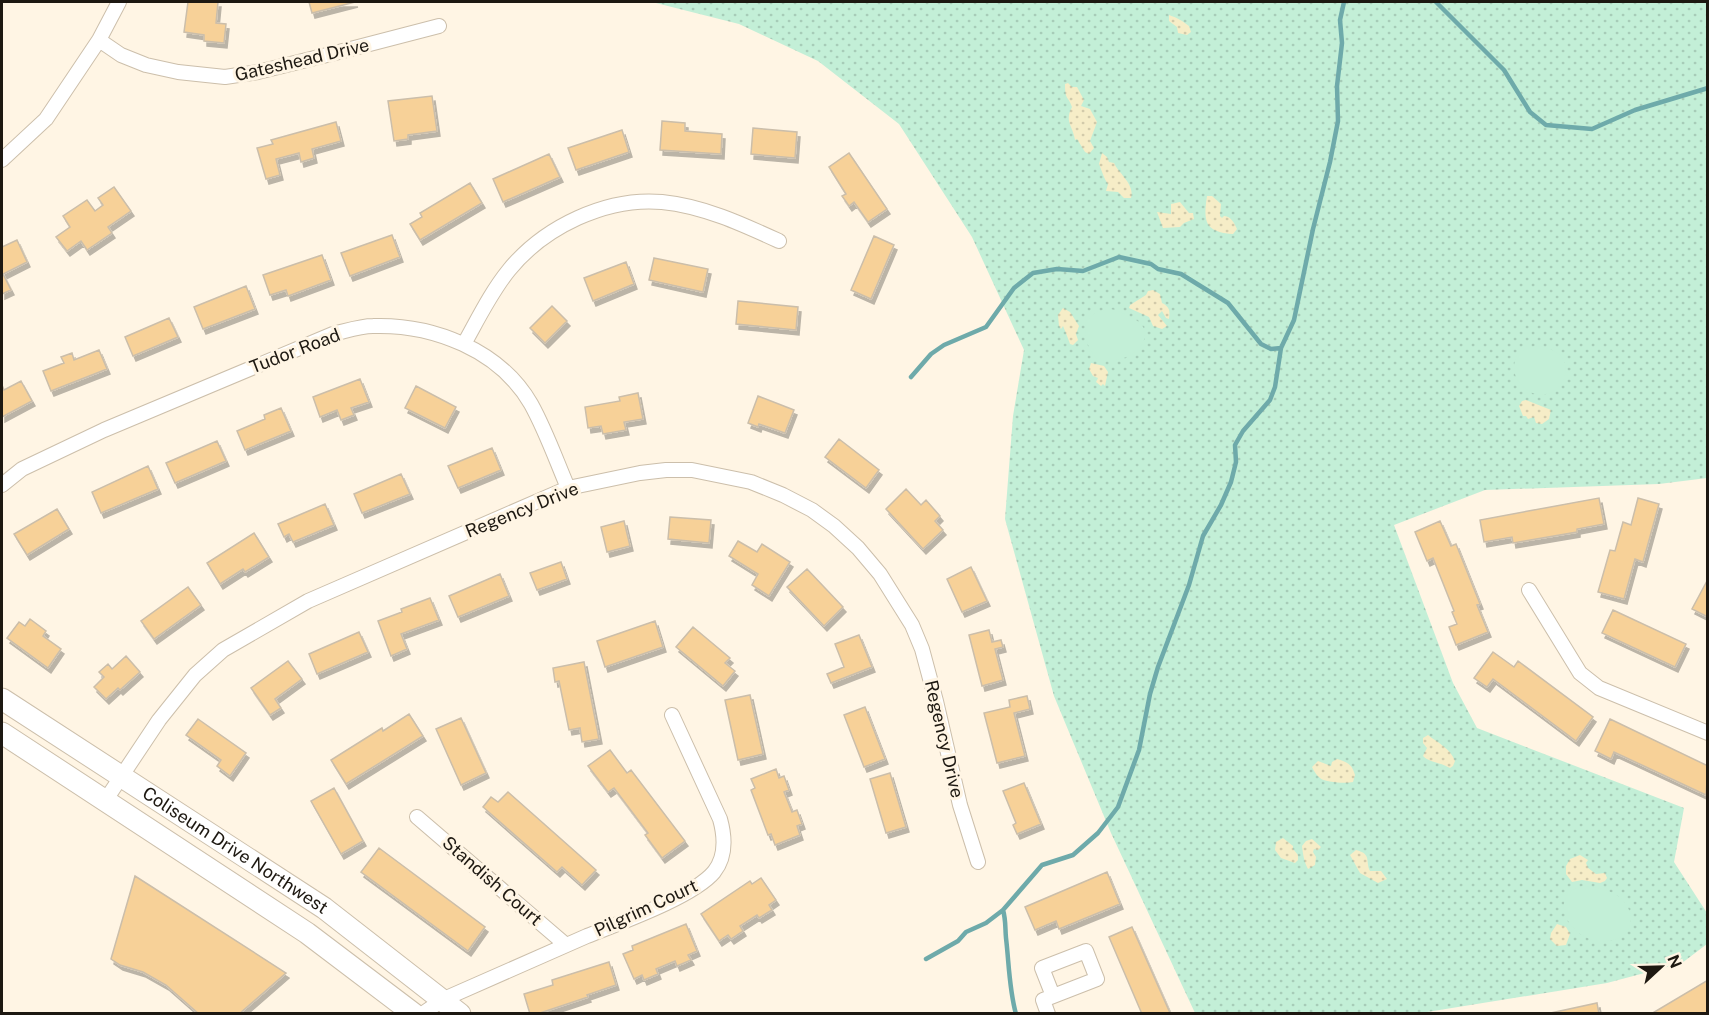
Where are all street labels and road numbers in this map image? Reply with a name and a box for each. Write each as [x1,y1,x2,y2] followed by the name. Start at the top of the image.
[233,34,371,85] street label: Gateshead Drive
[247,324,343,377] street label: Tudor Road
[462,477,581,542] street label: Regency Drive
[921,678,968,800] street label: Regency Drive
[139,782,332,918] street label: Coliseum Drive Northwest
[438,832,546,930] street label: Standish Court
[591,875,701,941] street label: Pilgrim Court

